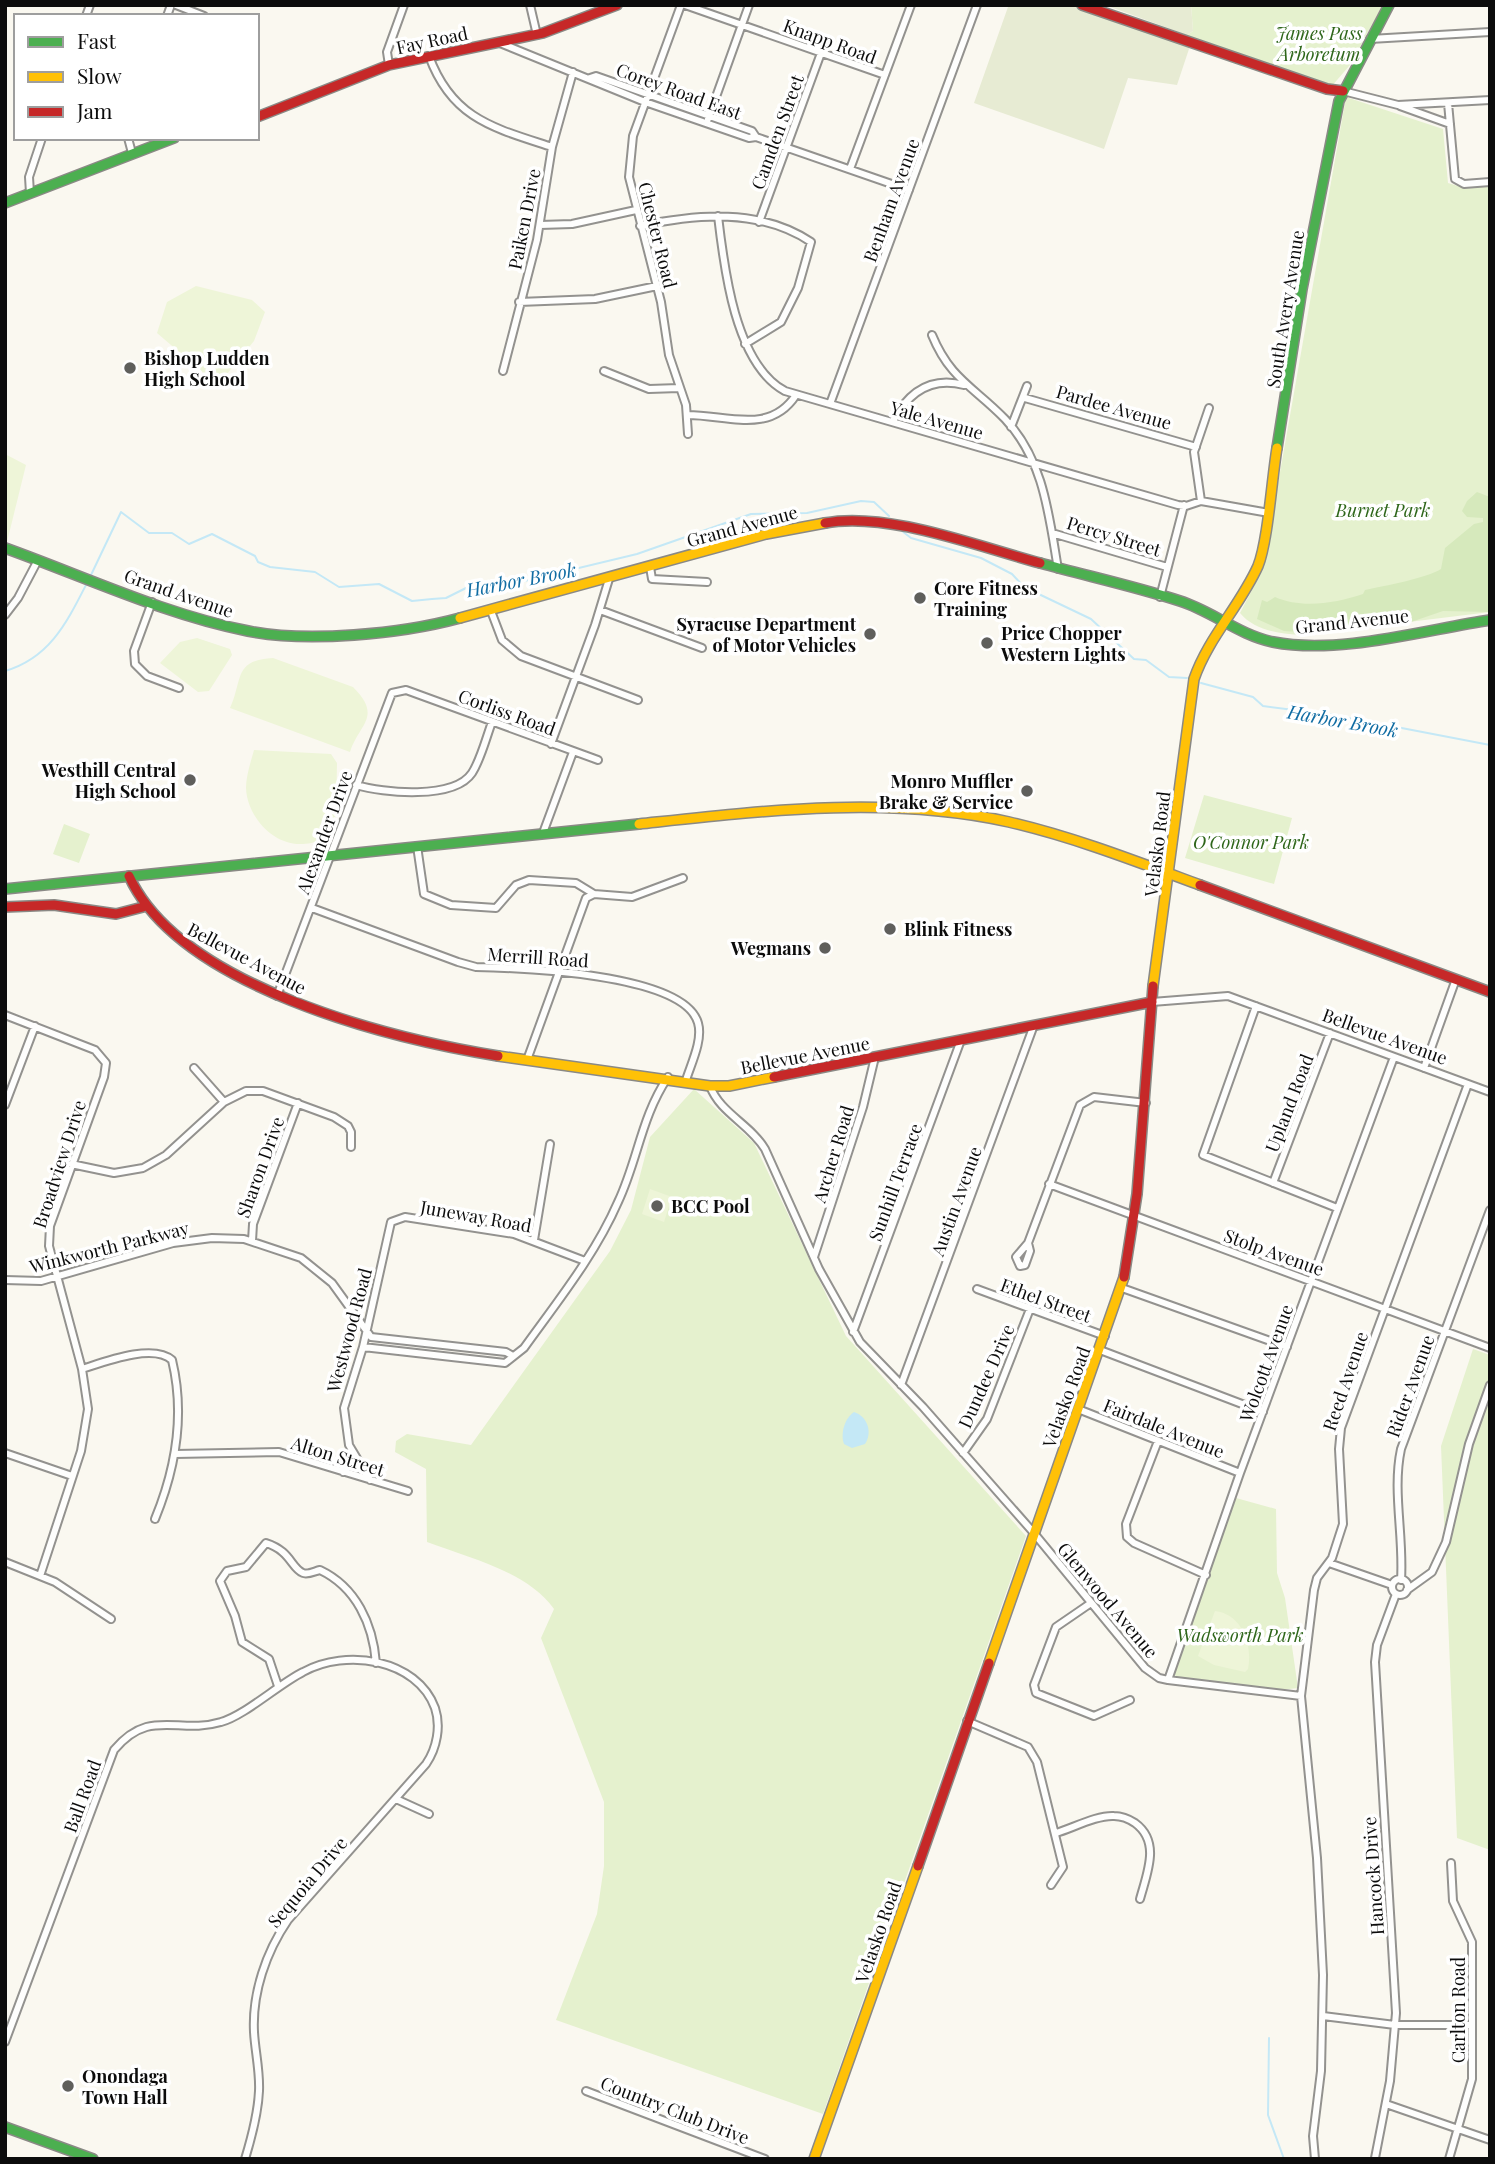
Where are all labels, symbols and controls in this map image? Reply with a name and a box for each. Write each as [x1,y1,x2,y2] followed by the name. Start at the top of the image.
[780,13,881,69] street label: Knapp Road
[14,14,259,140] legend
[394,21,471,59] street label: Fay Road
[1275,21,1363,66] park label: James Pass Arboretum
[77,26,116,54] text: Fast
[613,57,746,125] street label: Corey Road East
[77,61,122,89] text: Slow
[745,71,809,193] street label: Camden Street
[76,96,113,124] text: Jam
[858,135,924,265] street label: Benham Avenue
[502,166,546,272] street label: Paiken Drive
[633,179,683,291] street label: Chester Road
[1261,228,1309,390] street label: South Avery Avenue
[144,346,270,391] place label: Bishop Ludden High School
[122,360,138,376] marker: Bishop Ludden High School
[1054,379,1174,435] street label: Pardee Avenue
[887,395,986,445] street label: Yale Avenue
[1335,498,1430,522] park label: Burnet Park
[684,500,800,552] street label: Grand Avenue
[1064,510,1165,562] street label: Percy Street
[463,556,579,603] water label: Harbor Brook
[121,563,237,623] street label: Grand Avenue
[934,576,1038,621] place label: Core Fitness Training
[912,590,928,606] marker: Core Fitness Training
[1294,603,1410,639] street label: Grand Avenue
[677,612,857,657] place label: Syracuse Department of Motor Vehicles
[1000,621,1126,666] place label: Price Chopper Western Lights
[862,626,878,642] marker: Syracuse Department of Motor Vehicles
[979,635,995,651] marker: Price Chopper Western Lights
[455,683,559,741] street label: Corliss Road
[1285,697,1400,743] water label: Harbor Brook
[41,758,176,803] place label: Westhill Central High School
[290,767,357,898] street label: Alexander Drive
[879,769,1014,814] place label: Monro Muffler Brake & Service
[182,772,198,788] marker: Westhill Central High School
[1019,783,1035,799] marker: Monro Muffler Brake & Service
[1138,789,1175,899] street label: Velasko Road
[1193,830,1309,854] park label: O'Connor Park
[183,917,311,999] street label: Bellevue Avenue
[904,917,1012,941] place label: Blink Fitness
[882,921,898,937] marker: Blink Fitness
[730,936,811,960] place label: Wegmans
[817,940,833,956] marker: Wegmans
[487,941,590,973] street label: Merrill Road
[1319,1002,1451,1070] street label: Bellevue Avenue
[738,1031,872,1079] street label: Bellevue Avenue
[1259,1050,1319,1155] street label: Upland Road
[27,1097,91,1231] street label: Broadview Drive
[807,1102,859,1207] street label: Archer Road
[231,1113,289,1221] street label: Sharon Drive
[863,1120,927,1244] street label: Sunhill Terrace
[925,1143,987,1260] street label: Austin Avenue
[418,1194,534,1238] street label: Juneway Road
[671,1194,750,1218] place label: BCC Pool
[649,1198,665,1214] marker: BCC Pool
[26,1216,191,1279] street label: Winkworth Parkway
[1221,1223,1327,1281] street label: Stolp Avenue
[321,1265,377,1396] street label: Westwood Road
[997,1272,1095,1328] street label: Ethel Street
[1233,1301,1298,1426] street label: Wolcott Avenue
[952,1320,1020,1432] street label: Dundee Drive
[1317,1328,1373,1434] street label: Reed Avenue
[1380,1331,1440,1441] street label: Rider Avenue
[1036,1342,1096,1452] street label: Velasko Road
[1100,1393,1228,1463] street label: Fairdale Avenue
[287,1430,388,1482] street label: Alton Street
[1052,1537,1164,1663] street label: Glenwood Avenue
[1176,1623,1304,1647] park label: Wadsworth Park
[58,1756,106,1836] street label: Ball Road
[1357,1816,1389,1936] street label: Hancock Drive
[262,1831,352,1933] street label: Sequoia Drive
[849,1877,907,1987] street label: Velasko Road
[1446,1956,1470,2063] street label: Carlton Road
[82,2064,168,2109] place label: Onondaga Town Hall
[597,2071,753,2149] street label: Country Club Drive
[60,2078,76,2094] marker: Onondaga Town Hall

